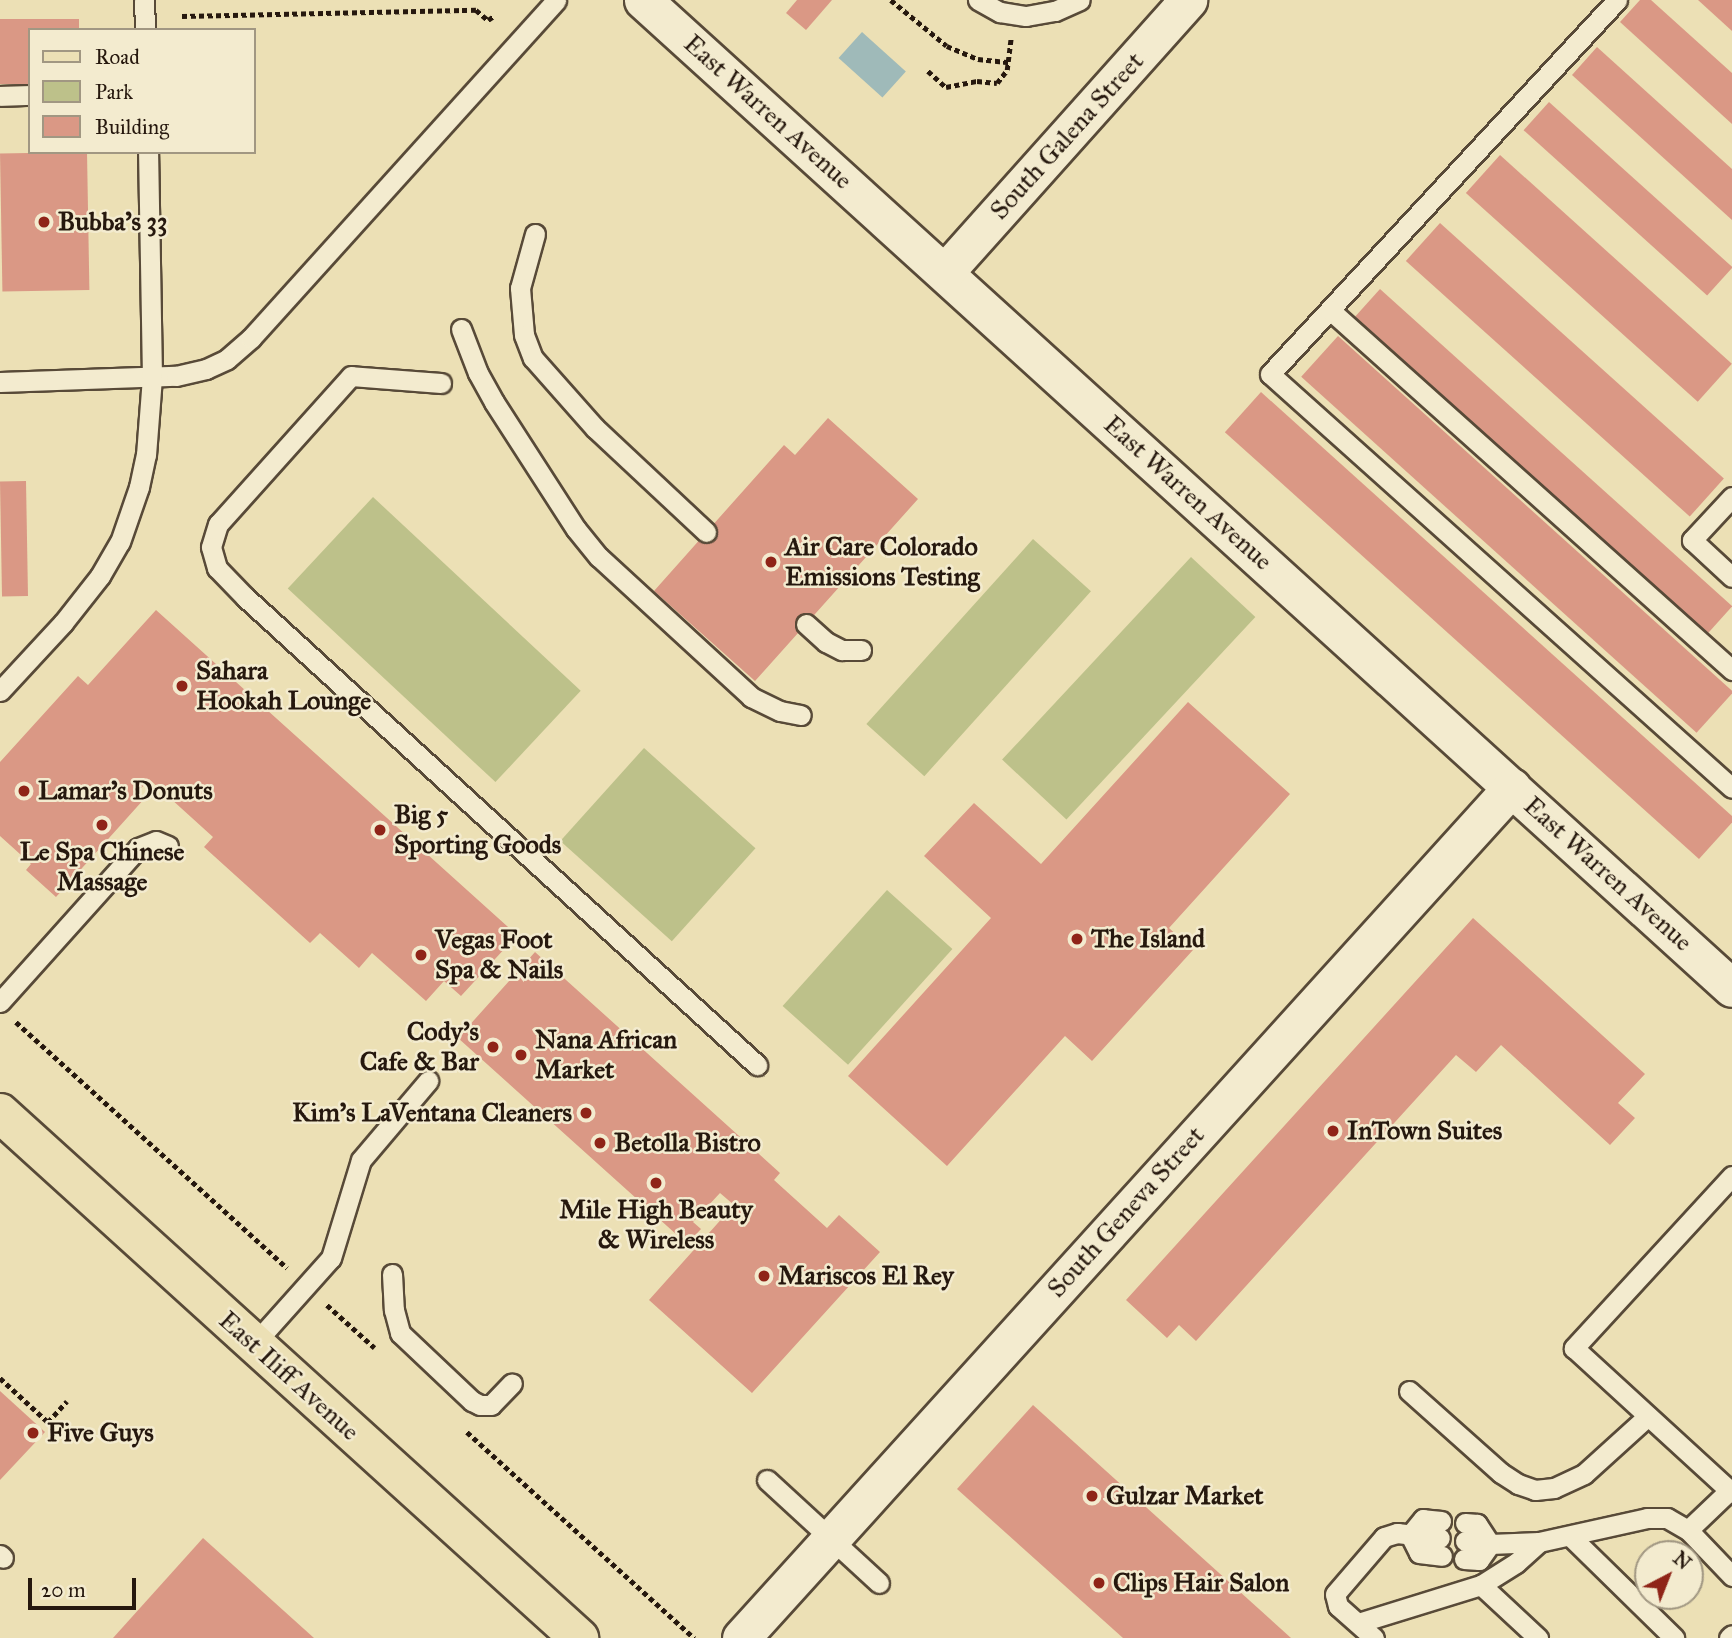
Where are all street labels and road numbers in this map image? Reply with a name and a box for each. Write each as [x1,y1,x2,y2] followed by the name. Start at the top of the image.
[677,28,859,196] street label: East Warren Avenue
[984,46,1150,226] street label: South Galena Street
[1097,409,1279,577] street label: East Warren Avenue
[1517,790,1699,958] street label: East Warren Avenue
[1041,1120,1211,1304] street label: South Geneva Street
[212,1305,366,1447] street label: East Iliff Avenue

